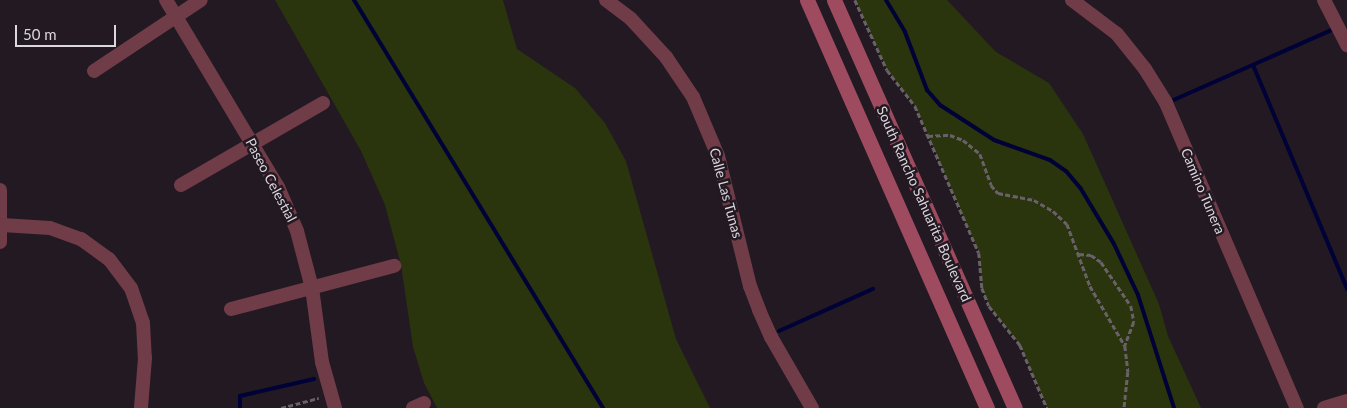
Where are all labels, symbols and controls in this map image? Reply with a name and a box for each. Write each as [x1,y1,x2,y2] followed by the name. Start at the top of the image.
[18,15,119,47] scale bar
[23,25,57,43] text: 50 m
[873,104,975,304] street label: South Rancho Sahuarita Boulevard
[242,135,300,225] street label: Paseo Celestial
[1177,145,1229,237] street label: Camino Tunera
[706,146,746,240] street label: Calle Las Tunas

